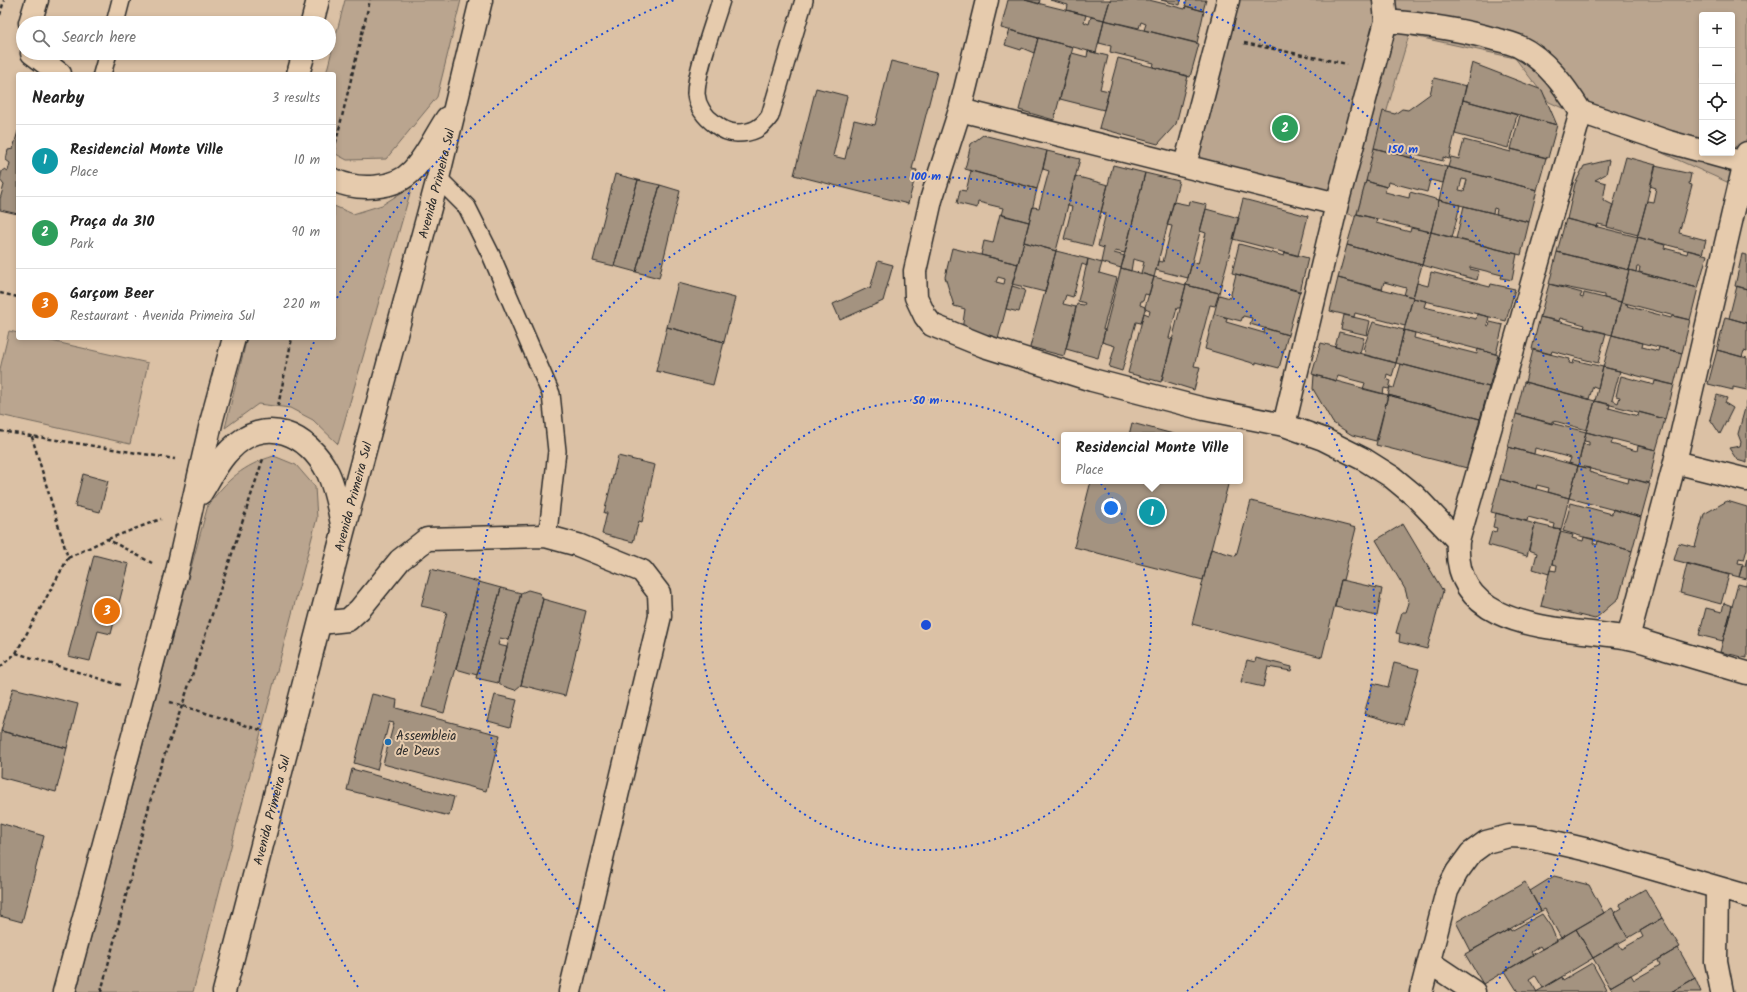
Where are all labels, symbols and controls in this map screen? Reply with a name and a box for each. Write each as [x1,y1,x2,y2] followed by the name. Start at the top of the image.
[1699,12,1735,156] map controls
[1699,12,1735,48] button: +
[16,16,336,60] search box
[62,26,136,50] text: Search here
[30,27,52,49] icon: search
[1699,48,1735,84] button: −
[1699,84,1735,120] button: locate
[32,85,84,112] text: Nearby
[272,88,320,109] text: 3 results
[1272,113,1298,143] pin: 2
[1699,120,1735,156] button: layers
[413,126,462,241] street label: Avenida Primeira Sul
[70,138,223,162] text: Residencial Monte Ville
[1388,140,1418,159] text: 150 m
[43,150,47,171] text: 1
[294,150,320,171] text: 10 m
[70,162,98,183] text: Place
[911,167,941,186] text: 100 m
[70,210,154,234] text: Praça da 310
[41,222,49,243] text: 2
[292,222,320,243] text: 90 m
[70,234,94,255] text: Park
[70,282,154,306] text: Garçom Beer
[41,294,49,315] text: 3
[283,294,320,315] text: 220 m
[70,306,255,327] text: Restaurant · Avenida Primeira Sul
[912,391,940,410] text: 50 m
[1061,432,1243,484] popup
[1075,436,1229,460] text: Residencial Monte Ville
[329,440,379,554] street label: Avenida Primeira Sul
[1075,460,1103,481] text: Place
[1139,497,1165,527] pin: 1
[1101,498,1121,518] your location
[94,596,120,626] pin: 3
[919,618,933,632] centre of rings
[396,726,456,762] place label: Assembleia de Deus
[383,737,393,747] marker: Assembleia de Deus
[248,753,297,868] street label: Avenida Primeira Sul

